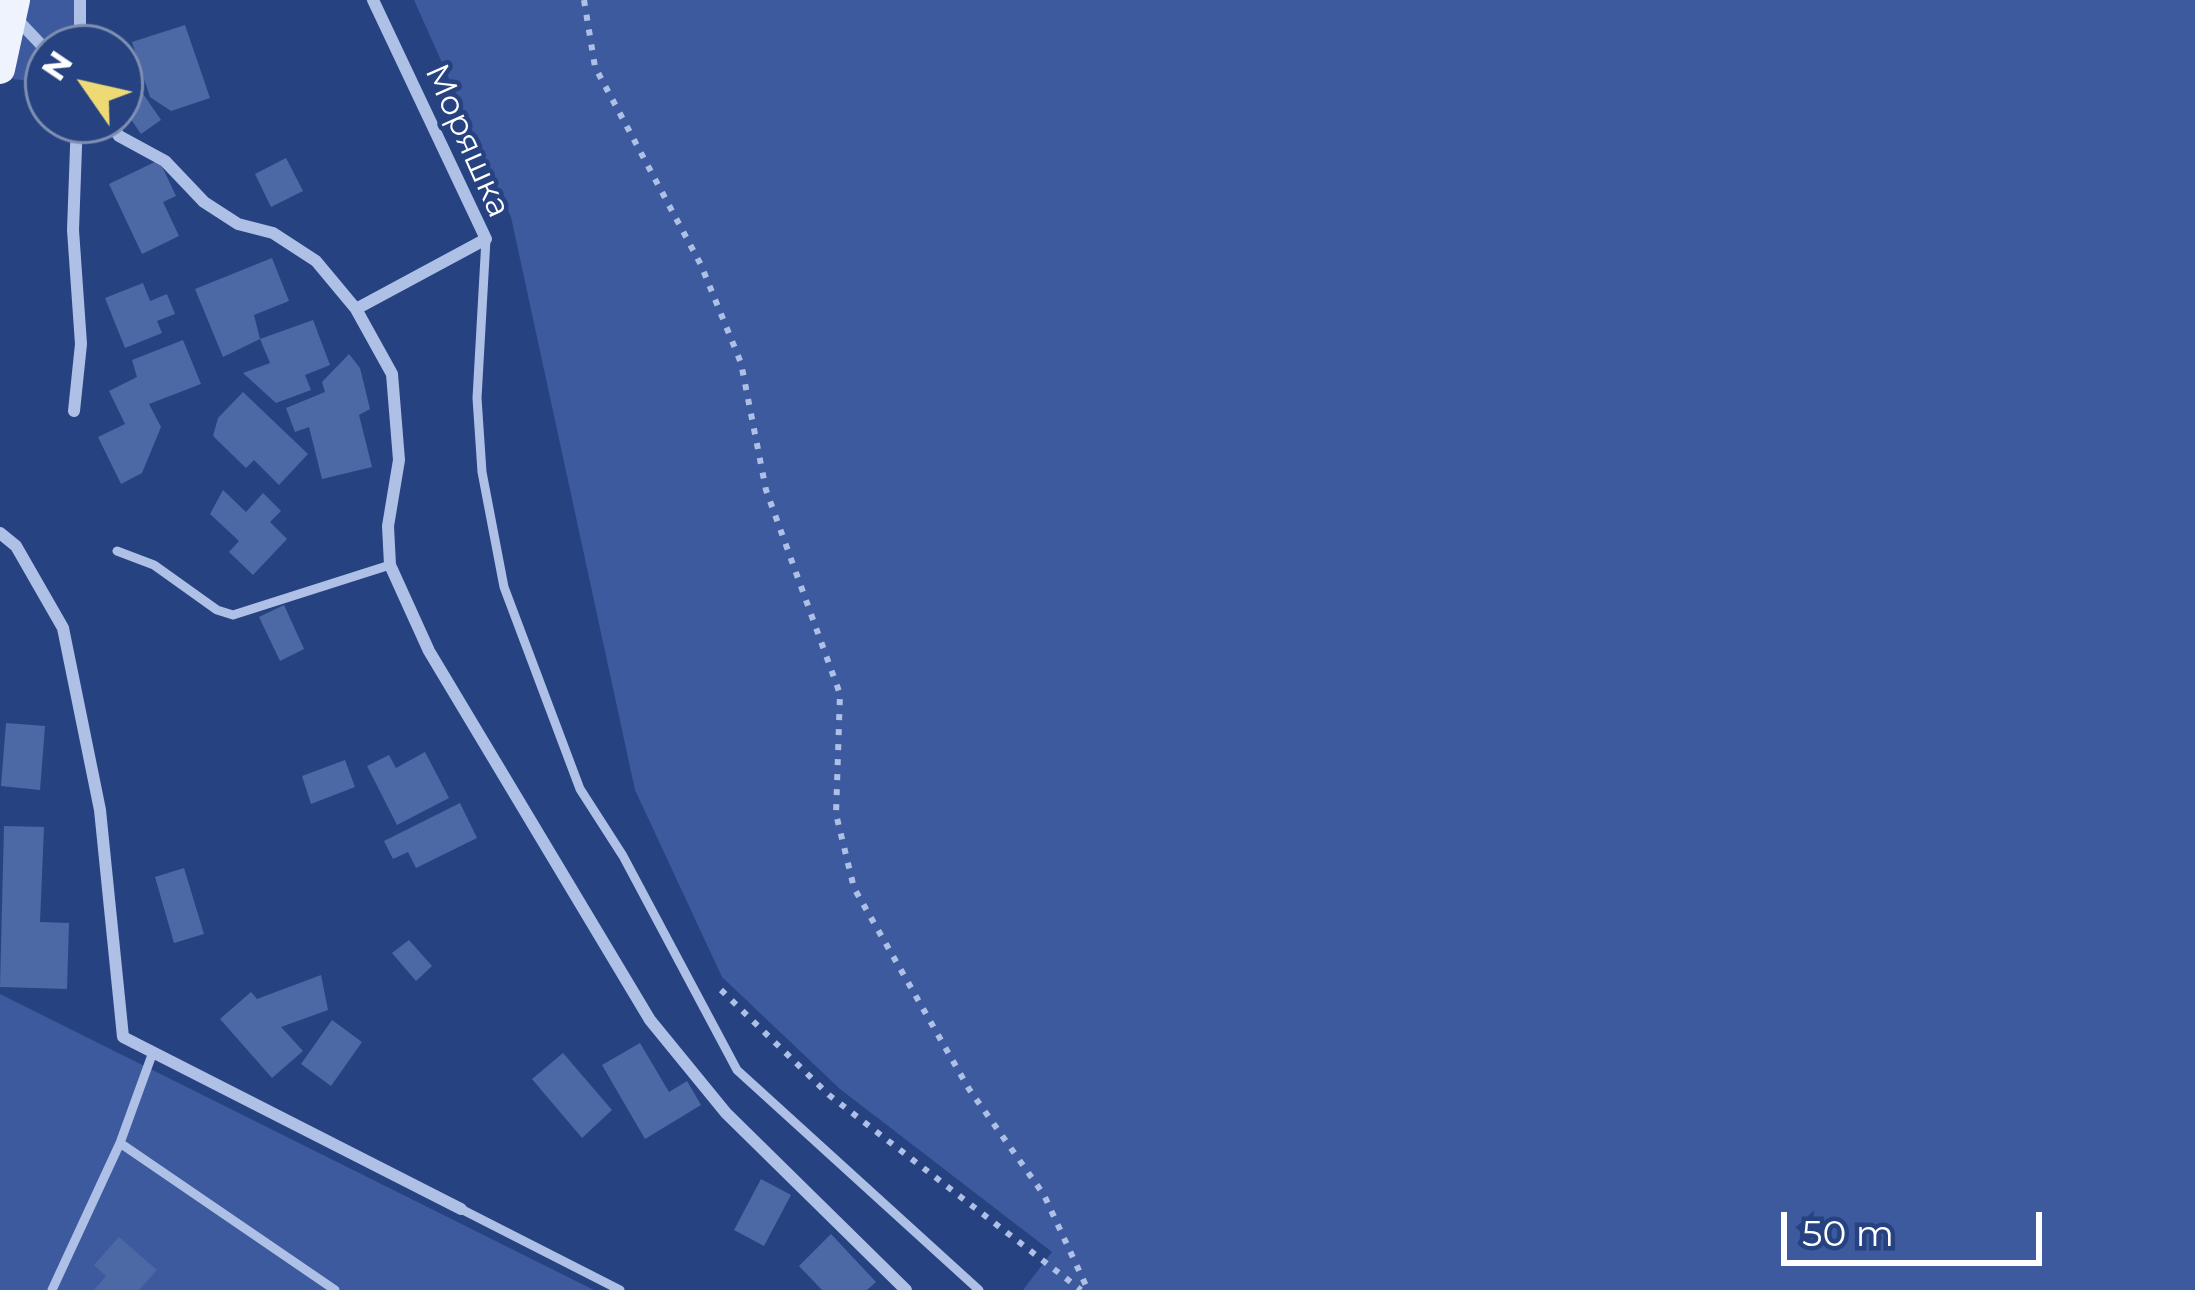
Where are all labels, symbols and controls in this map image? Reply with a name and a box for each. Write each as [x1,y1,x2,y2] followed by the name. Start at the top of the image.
[24,24,144,144] north arrow
[33,43,81,88] text: N
[416,58,518,224] street label: Моряшка
[1787,1188,2048,1262] scale bar
[1802,1211,1894,1255] text: 50 m

